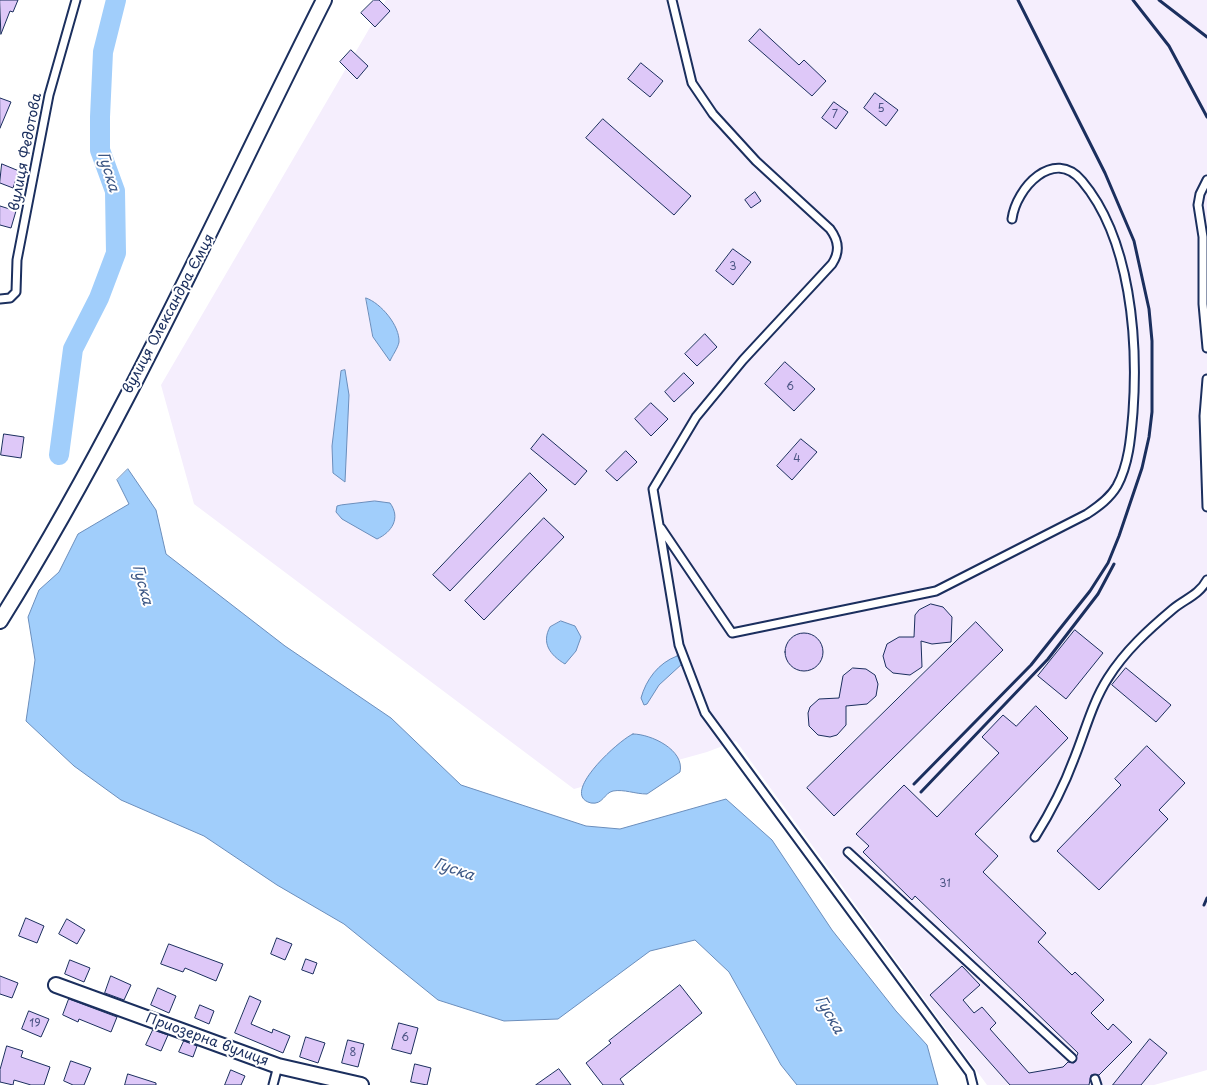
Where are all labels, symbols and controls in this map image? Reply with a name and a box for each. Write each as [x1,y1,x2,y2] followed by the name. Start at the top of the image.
[6,92,46,212] street label: вулиця Федотова
[877,102,885,116] house number: 5
[832,108,838,122] house number: 7
[93,150,123,194] water label: Гуска
[120,231,218,397] street label: вулиця Олександра Ємця
[729,260,737,274] house number: 3
[786,380,794,394] house number: 6
[793,452,801,466] house number: 4
[128,563,156,607] water label: Гуска
[432,855,476,885] water label: Гуска
[939,877,951,891] house number: 31
[811,993,847,1037] water label: Гуска
[143,1010,271,1070] street label: Приозерна вулиця
[29,1017,41,1031] house number: 19
[401,1031,409,1045] house number: 6
[350,1046,356,1060] house number: 8

